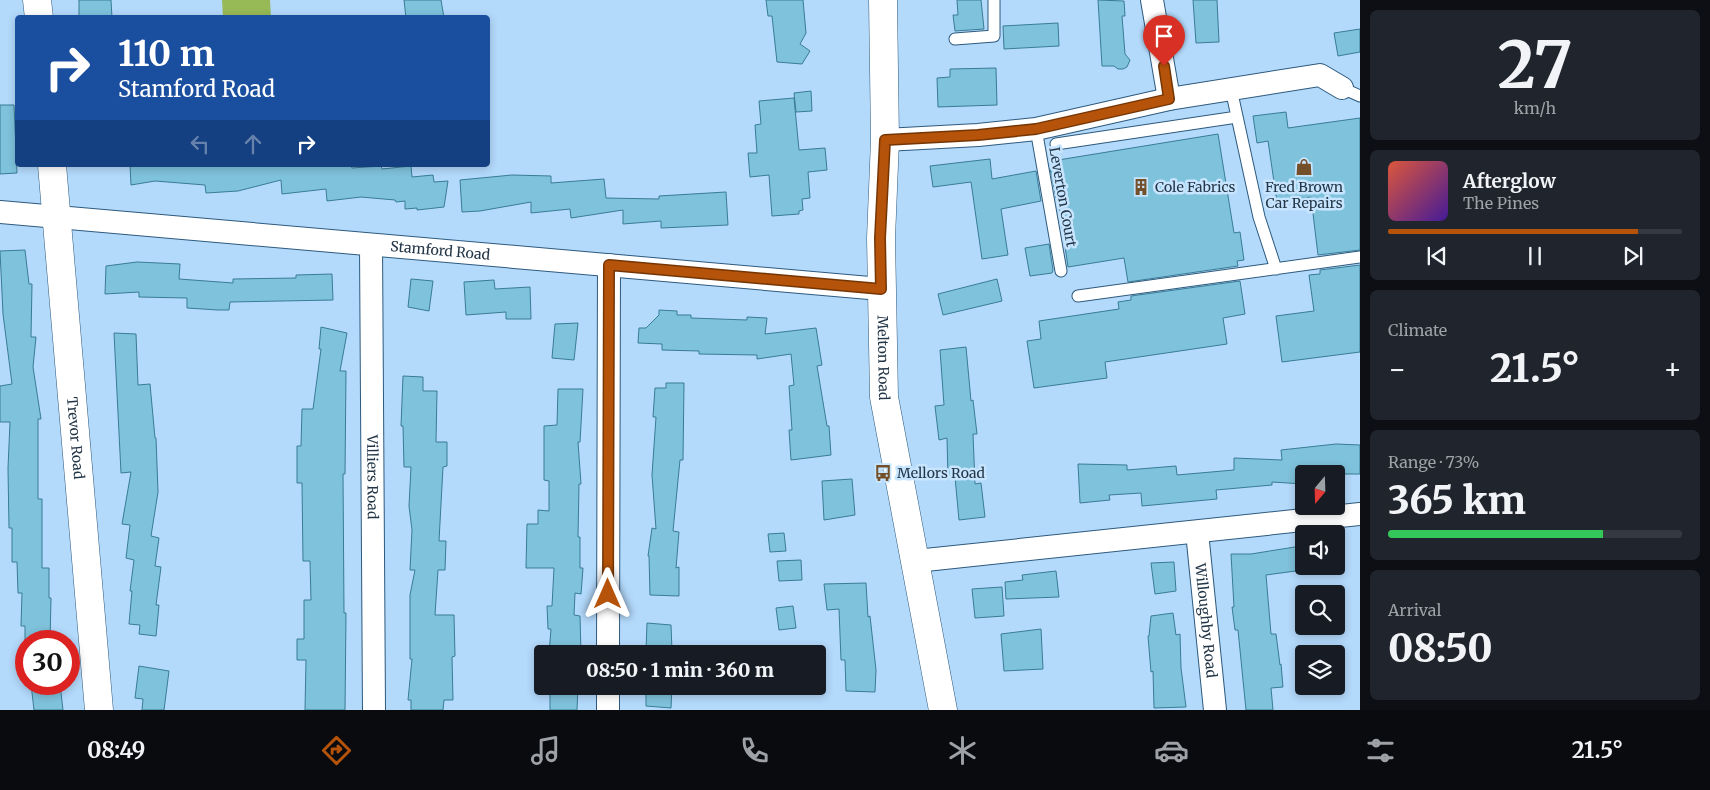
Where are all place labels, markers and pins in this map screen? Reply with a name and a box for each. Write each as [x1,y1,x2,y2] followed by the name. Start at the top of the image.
[1143,15,1185,66] pin
[1294,157,1314,177] shop icon: Fred Brown Car Repairs
[1131,177,1151,197] building icon: Cole Fabrics
[1155,178,1236,196] place label: Cole Fabrics
[1265,178,1343,212] place label: Fred Brown Car Repairs
[873,463,893,483] bus stop icon: Mellors Road
[897,464,986,482] place label: Mellors Road

